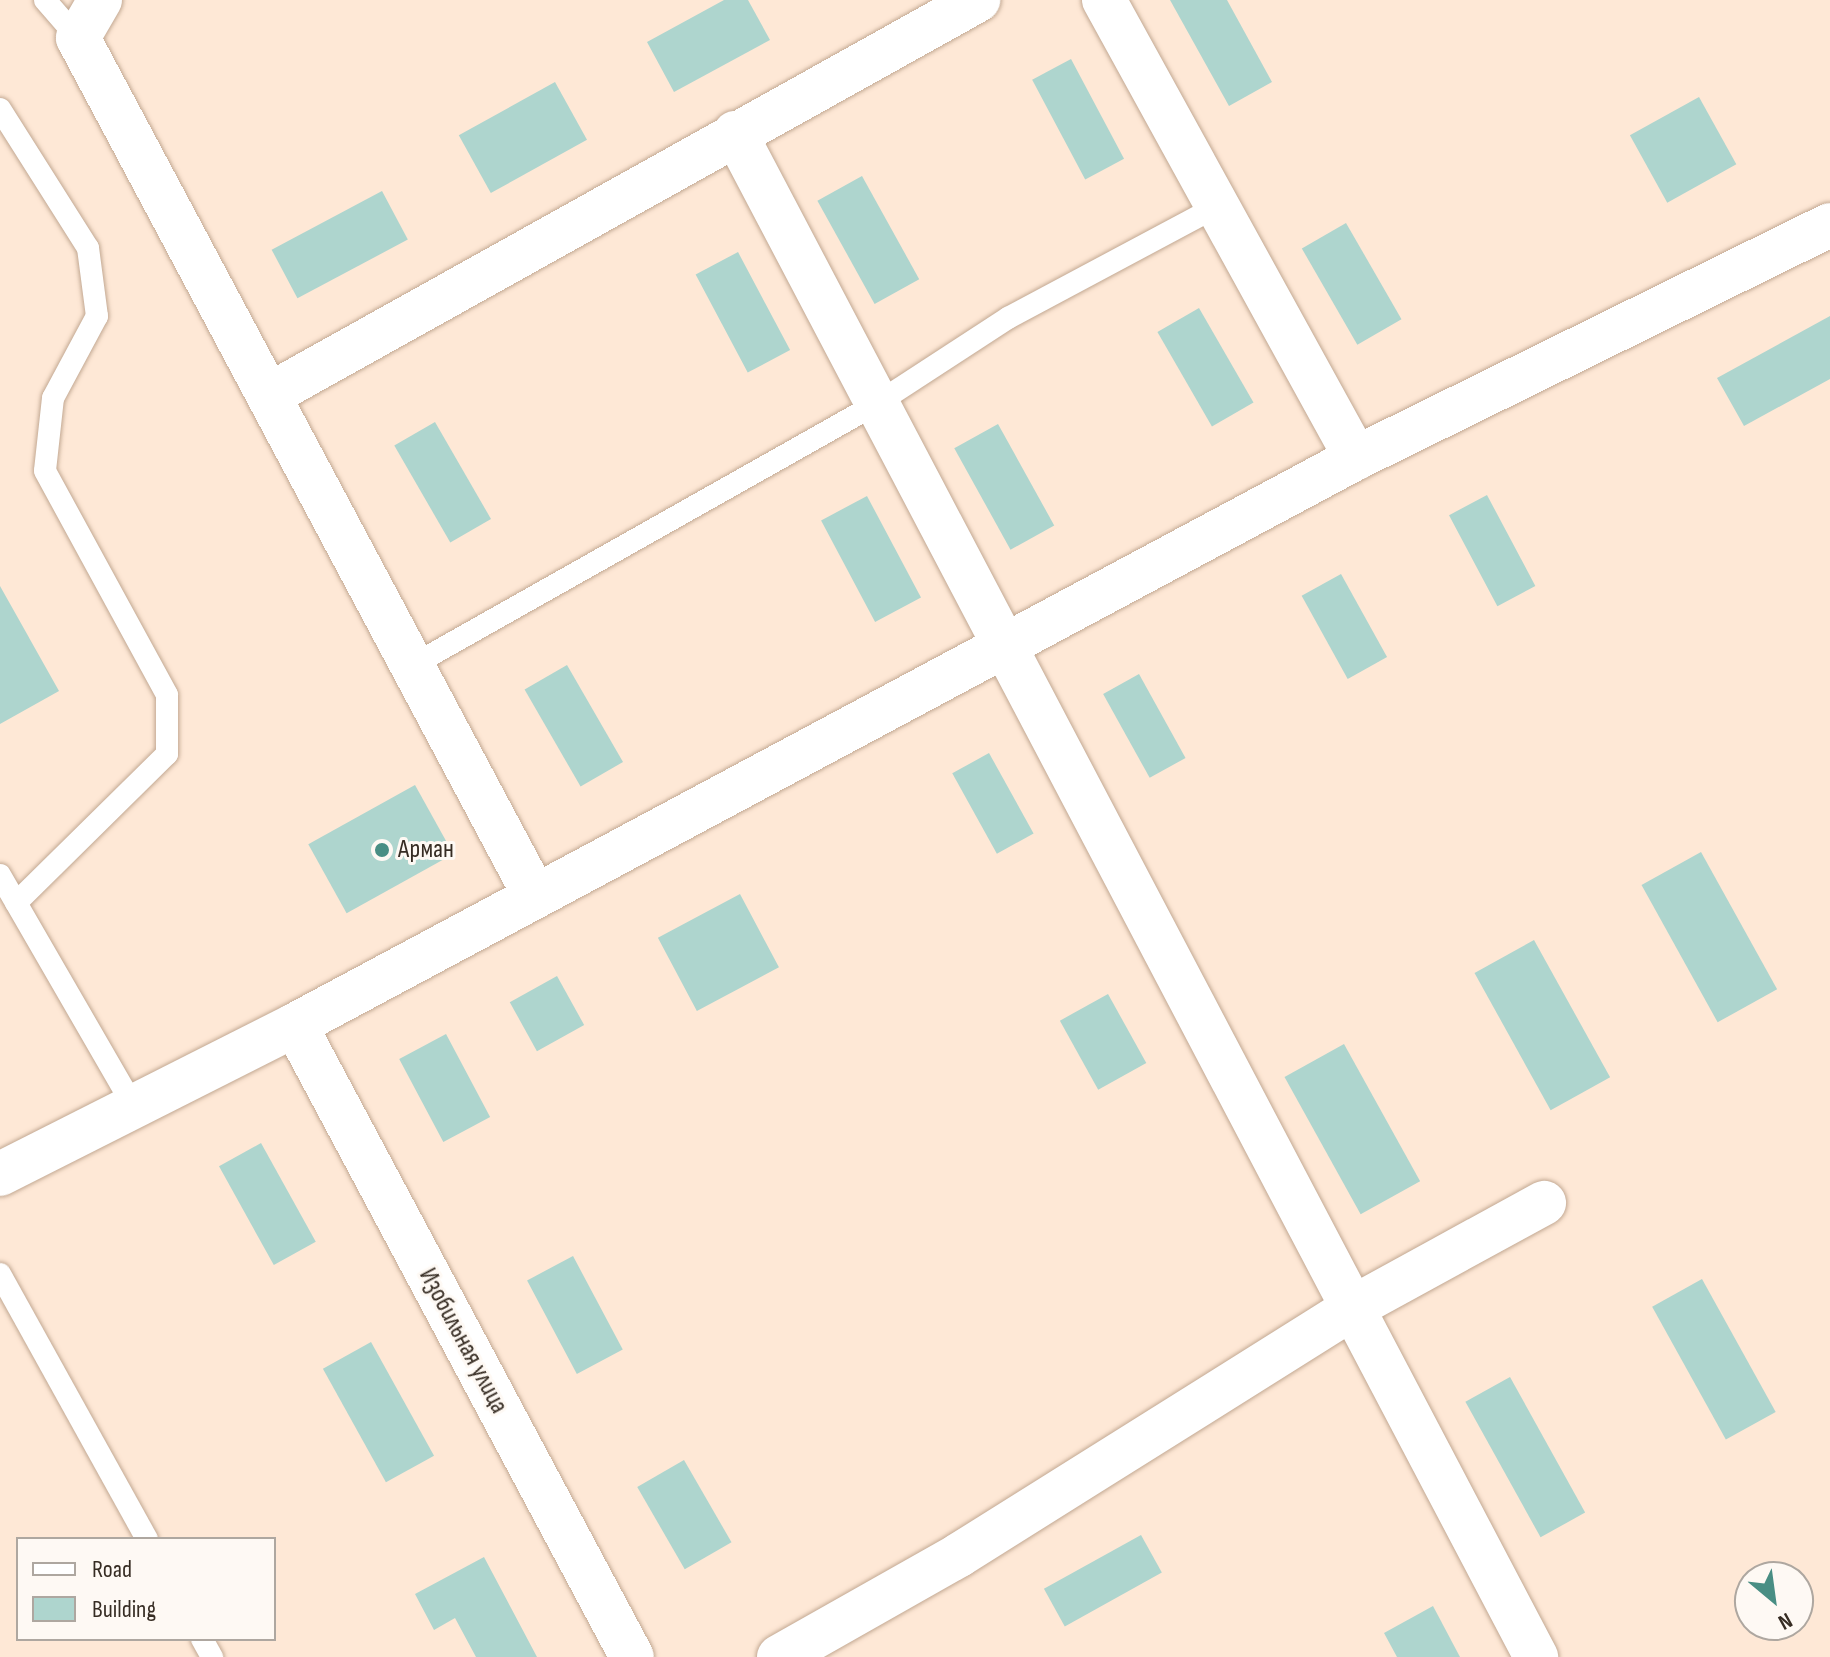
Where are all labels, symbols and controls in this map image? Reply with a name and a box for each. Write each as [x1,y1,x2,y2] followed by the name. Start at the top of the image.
[398,834,454,866] place label: Арман
[373,841,391,859] marker: Арман
[412,1263,514,1419] street label: Изобильная улица
[16,1537,276,1641] legend
[92,1555,132,1584] text: Road
[1734,1561,1814,1641] north arrow
[92,1595,156,1624] text: Building
[1773,1606,1797,1635] text: N

